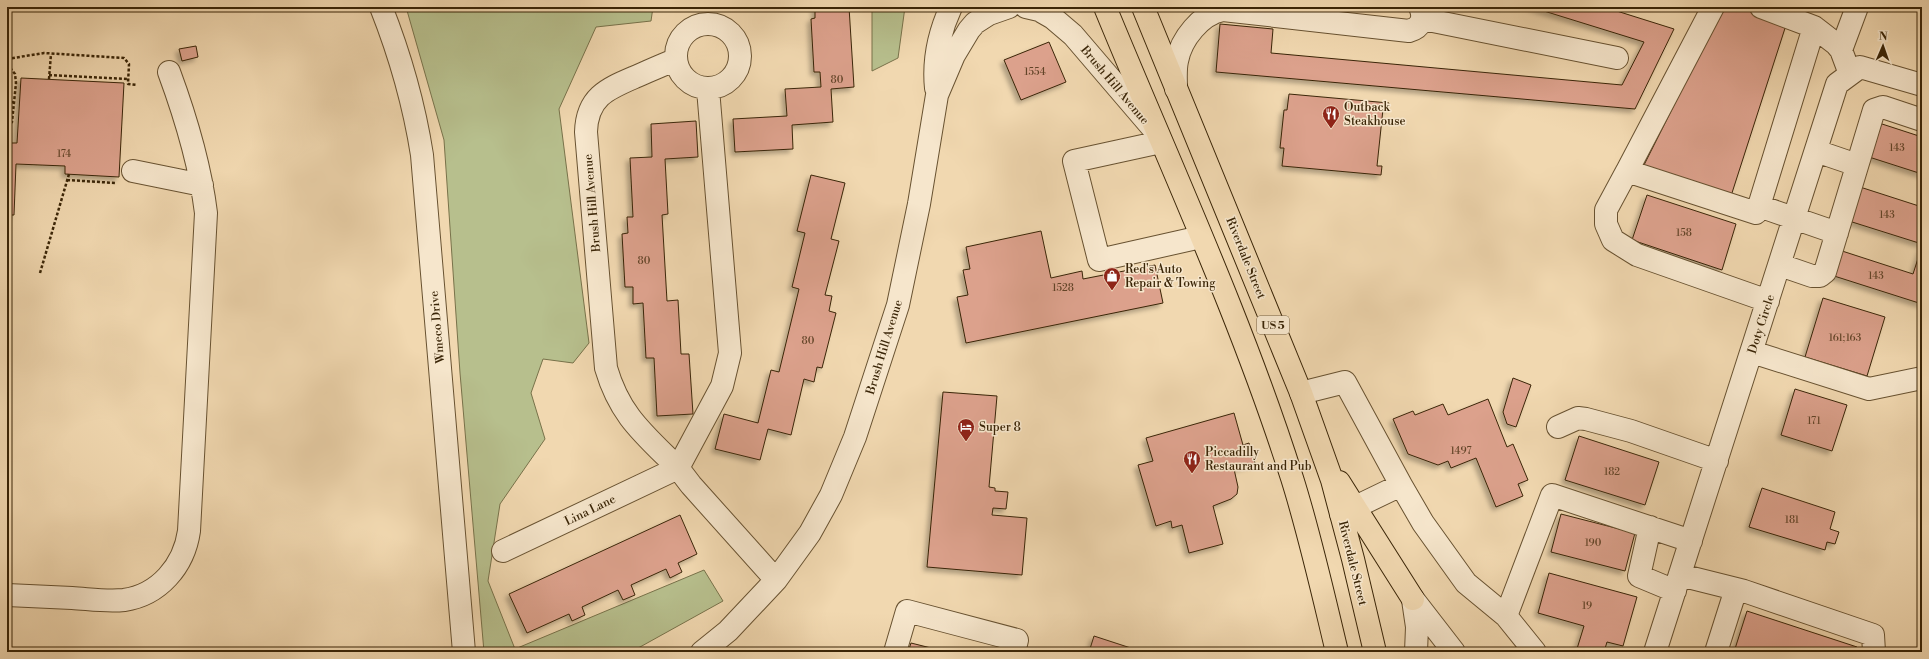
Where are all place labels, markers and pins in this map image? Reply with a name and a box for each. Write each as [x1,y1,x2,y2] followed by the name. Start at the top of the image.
[1344,100,1406,129] place label: Outback Steakhouse
[1321,104,1341,129] restaurant icon: Outback Steakhouse
[1125,262,1216,291] place label: Red's Auto Repair & Towing
[1102,266,1122,291] shop icon: Red's Auto Repair & Towing
[956,417,976,442] hotel icon: Super 8
[979,420,1021,435] place label: Super 8
[1205,445,1312,474] place label: Piccadilly Restaurant and Pub
[1182,449,1202,474] restaurant icon: Piccadilly Restaurant and Pub

